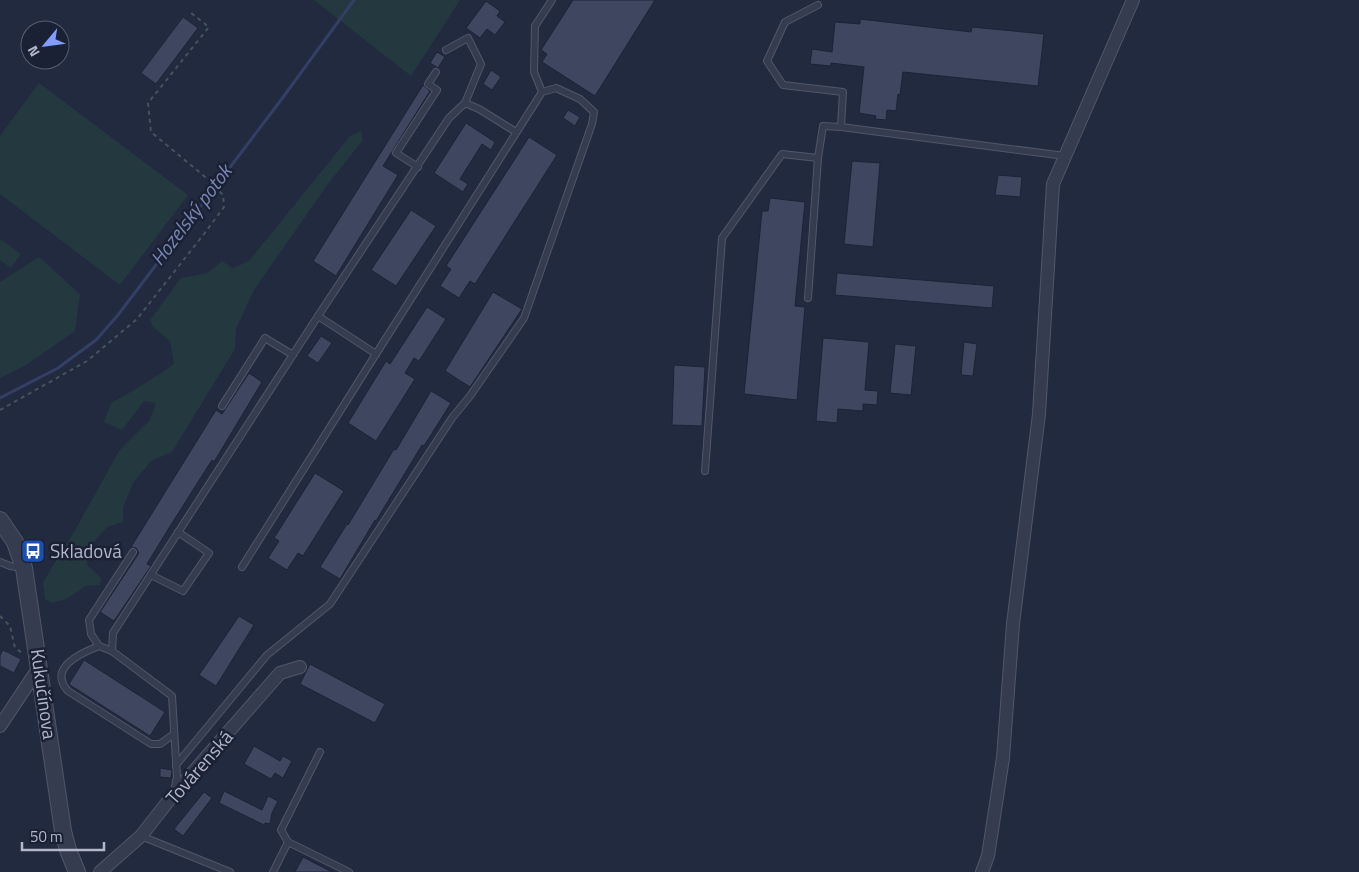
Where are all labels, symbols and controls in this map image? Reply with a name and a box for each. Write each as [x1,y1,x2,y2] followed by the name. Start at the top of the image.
[20,20,70,70] north arrow
[22,42,45,61] text: N
[142,156,240,272] water label: Hozelský potok
[50,536,122,565] place label: Skladová
[20,538,46,564] bus stop icon: Skladová
[24,647,65,741] street label: Kukučínova
[158,723,239,810] street label: Továrenská
[22,820,105,852] scale bar
[30,825,63,848] text: 50 m

